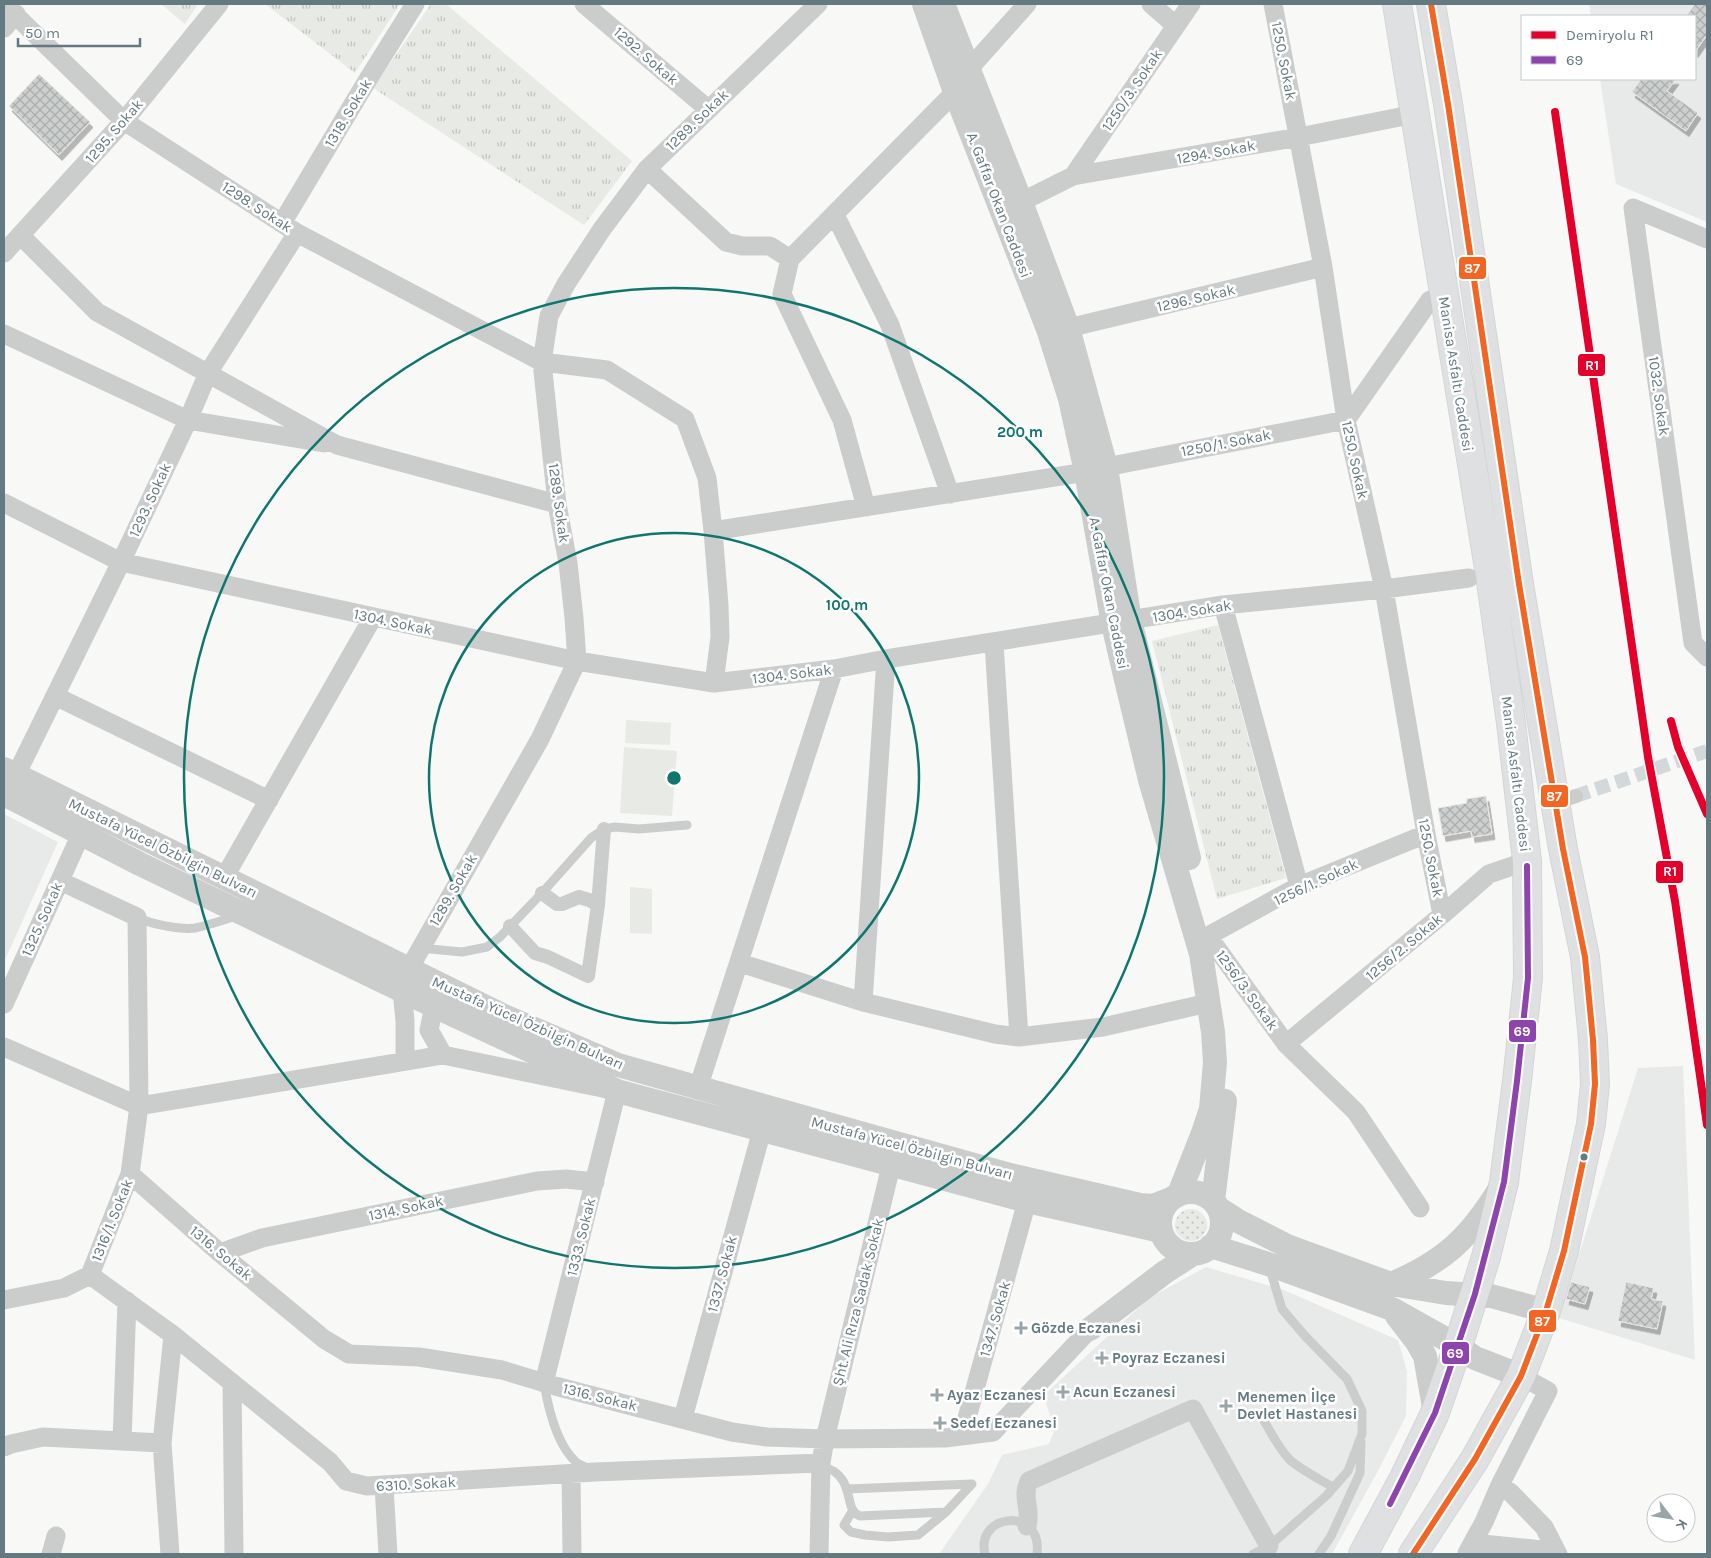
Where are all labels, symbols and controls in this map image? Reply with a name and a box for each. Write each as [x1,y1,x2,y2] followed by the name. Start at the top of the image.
[18,15,140,47] scale bar
[1521,15,1696,80] legend
[1268,20,1300,102] street label: 1250. Sokak
[610,23,682,89] street label: 1292. Sokak
[25,24,60,42] text: 50 m
[1566,26,1654,44] text: Demiryolu R1
[1098,46,1166,134] street label: 1250/3. Sokak
[1566,51,1583,69] text: 69
[321,76,375,150] street label: 1318. Sokak
[662,86,732,154] street label: 1289. Sokak
[81,95,147,167] street label: 1295. Sokak
[963,130,1035,280] street label: A. Gaffar Okan Caddesi
[1175,136,1257,168] street label: 1294. Sokak
[218,178,296,236] street label: 1298. Sokak
[1458,256,1487,280] line badge: 87
[1464,260,1480,277] text: 87
[1155,280,1237,316] street label: 1296. Sokak
[1435,295,1477,453] street label: Manisa Asfaltı Caddesi
[1577,353,1606,377] line badge: R1
[1645,355,1673,437] street label: 1032. Sokak
[1585,357,1599,374] text: R1
[1338,419,1372,501] street label: 1250. Sokak
[997,423,1043,441] text: 200 m
[1180,425,1272,461] street label: 1250/1. Sokak
[125,460,175,540] street label: 1293. Sokak
[545,462,573,544] street label: 1289. Sokak
[1085,515,1133,671] street label: A. Gaffar Okan Caddesi
[826,596,868,614] text: 100 m
[1151,596,1233,626] street label: 1304. Sokak
[352,605,434,639] street label: 1304. Sokak
[751,660,833,688] street label: 1304. Sokak
[1498,695,1534,853] street label: Manisa Asfaltı Caddesi
[665,769,683,787] centre of rings
[1540,784,1569,808] line badge: 87
[1546,788,1562,805] text: 87
[65,794,261,902] street label: Mustafa Yücel Özbilgin Bulvarı
[1415,817,1447,899] street label: 1250. Sokak
[425,851,481,929] street label: 1289. Sokak
[1271,855,1361,909] street label: 1256/1. Sokak
[1655,860,1684,884] line badge: R1
[1663,863,1677,880] text: R1
[18,879,66,959] street label: 1325. Sokak
[1362,910,1446,984] street label: 1256/2. Sokak
[1212,946,1282,1034] street label: 1256/3. Sokak
[429,972,627,1074] street label: Mustafa Yücel Özbilgin Bulvarı
[1508,1019,1537,1043] line badge: 69
[1513,1023,1531,1040] text: 69
[809,1112,1015,1184] street label: Mustafa Yücel Özbilgin Bulvarı
[1579,1152,1589,1162] unlabelled marker
[87,1176,137,1264] street label: 1316/1. Sokak
[367,1191,445,1225] street label: 1314. Sokak
[563,1196,599,1278] street label: 1333. Sokak
[828,1216,888,1388] street label: Şht. Ali Rıza Sadak Sokak
[186,1222,256,1284] street label: 1316. Sokak
[703,1234,741,1314] street label: 1337. Sokak
[976,1279,1014,1359] street label: 1347. Sokak
[1528,1309,1557,1333] line badge: 87
[1534,1313,1550,1330] text: 87
[1031,1319,1141,1337] place label: Gözde Eczanesi
[1015,1322,1027,1334] marker: Gözde Eczanesi
[1441,1341,1470,1365] line badge: 69
[1446,1345,1464,1362] text: 69
[1112,1349,1226,1367] place label: Poyraz Eczanesi
[1096,1352,1108,1364] marker: Poyraz Eczanesi
[561,1379,639,1415] street label: 1316. Sokak
[1073,1383,1176,1401] place label: Acun Eczanesi
[947,1386,1047,1404] place label: Ayaz Eczanesi
[1057,1386,1069,1398] marker: Acun Eczanesi
[1237,1387,1357,1423] place label: Menemen İlçe Devlet Hastanesi
[931,1389,943,1401] marker: Ayaz Eczanesi
[1219,1399,1233,1413] marker: Menemen İlçe Devlet Hastanesi
[950,1414,1057,1432] place label: Sedef Eczanesi
[934,1417,946,1429] marker: Sedef Eczanesi
[376,1473,456,1495] street label: 6310. Sokak
[1646,1493,1696,1543] north arrow
[1672,1516,1691,1533] text: K

